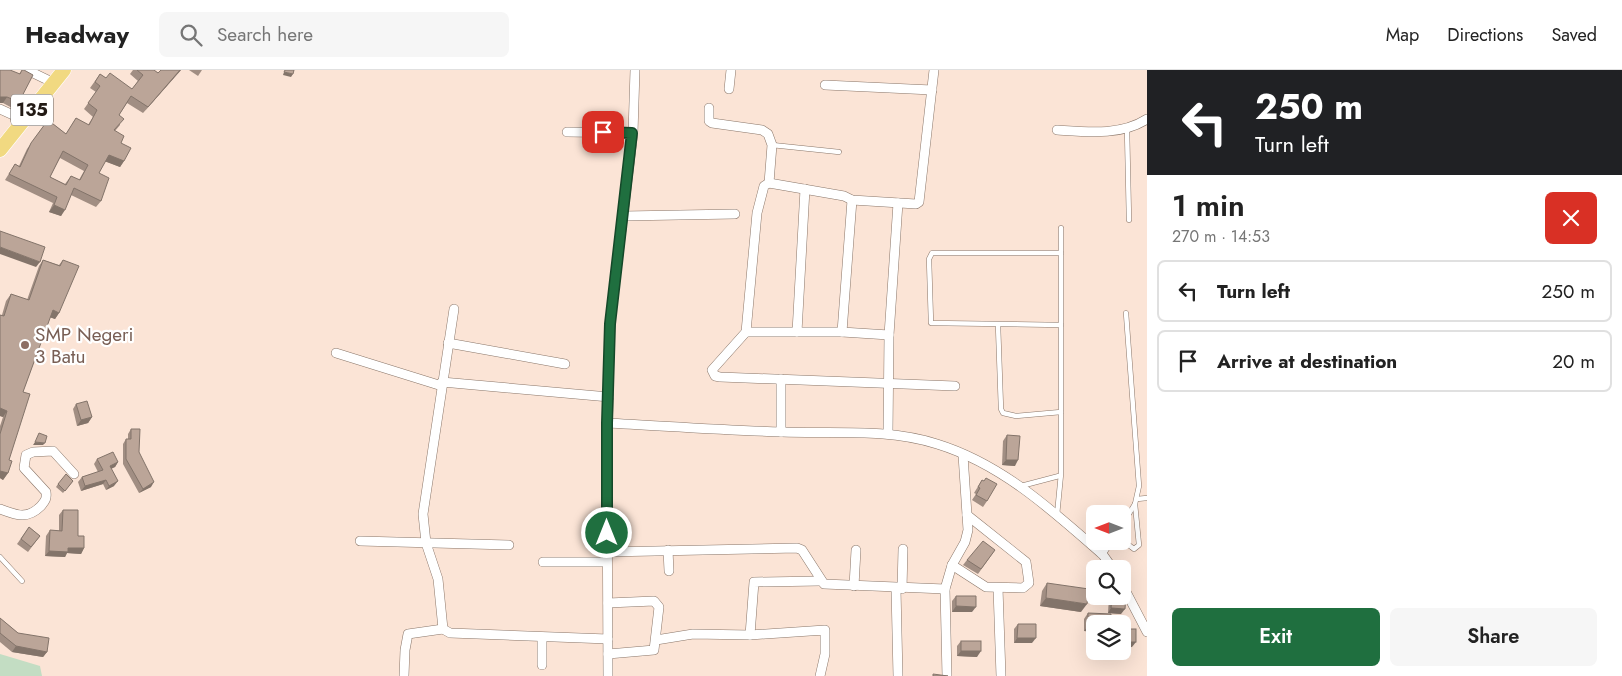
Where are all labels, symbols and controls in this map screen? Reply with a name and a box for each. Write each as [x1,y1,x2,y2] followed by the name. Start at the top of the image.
[159,12,509,57] search box
[25,17,129,52] text: Headway
[177,21,205,49] icon: search
[217,21,313,48] text: Search here
[1386,22,1419,48] text: Map
[1447,22,1523,48] text: Directions
[1551,22,1597,48] text: Saved
[1255,82,1363,132] text: 250 m
[1172,90,1237,155] icon: left
[11,94,53,126] road number: 135
[582,111,624,153] pin
[589,118,617,146] icon: arrive
[1255,128,1329,160] text: Turn left
[1172,184,1245,227] text: 1 min
[1545,192,1597,244] button: close
[1172,225,1270,248] text: 270 m · 14:53
[1174,277,1202,305] icon: left
[1217,278,1290,305] text: Turn left
[1542,278,1595,305] text: 250 m
[35,321,134,370] place label: SMP Negeri 3 Batu
[19,339,31,351] marker: SMP Negeri 3 Batu
[1174,347,1202,375] icon: arrive
[1217,348,1397,375] text: Arrive at destination
[1552,348,1595,375] text: 20 m
[1086,505,1131,550] north arrow
[1086,505,1131,660] map controls
[580,506,632,558] position arrow
[1086,560,1131,605] button: search
[1172,608,1380,666] button: Exit
[1390,608,1597,666] button: Share
[1086,615,1131,660] button: layers

